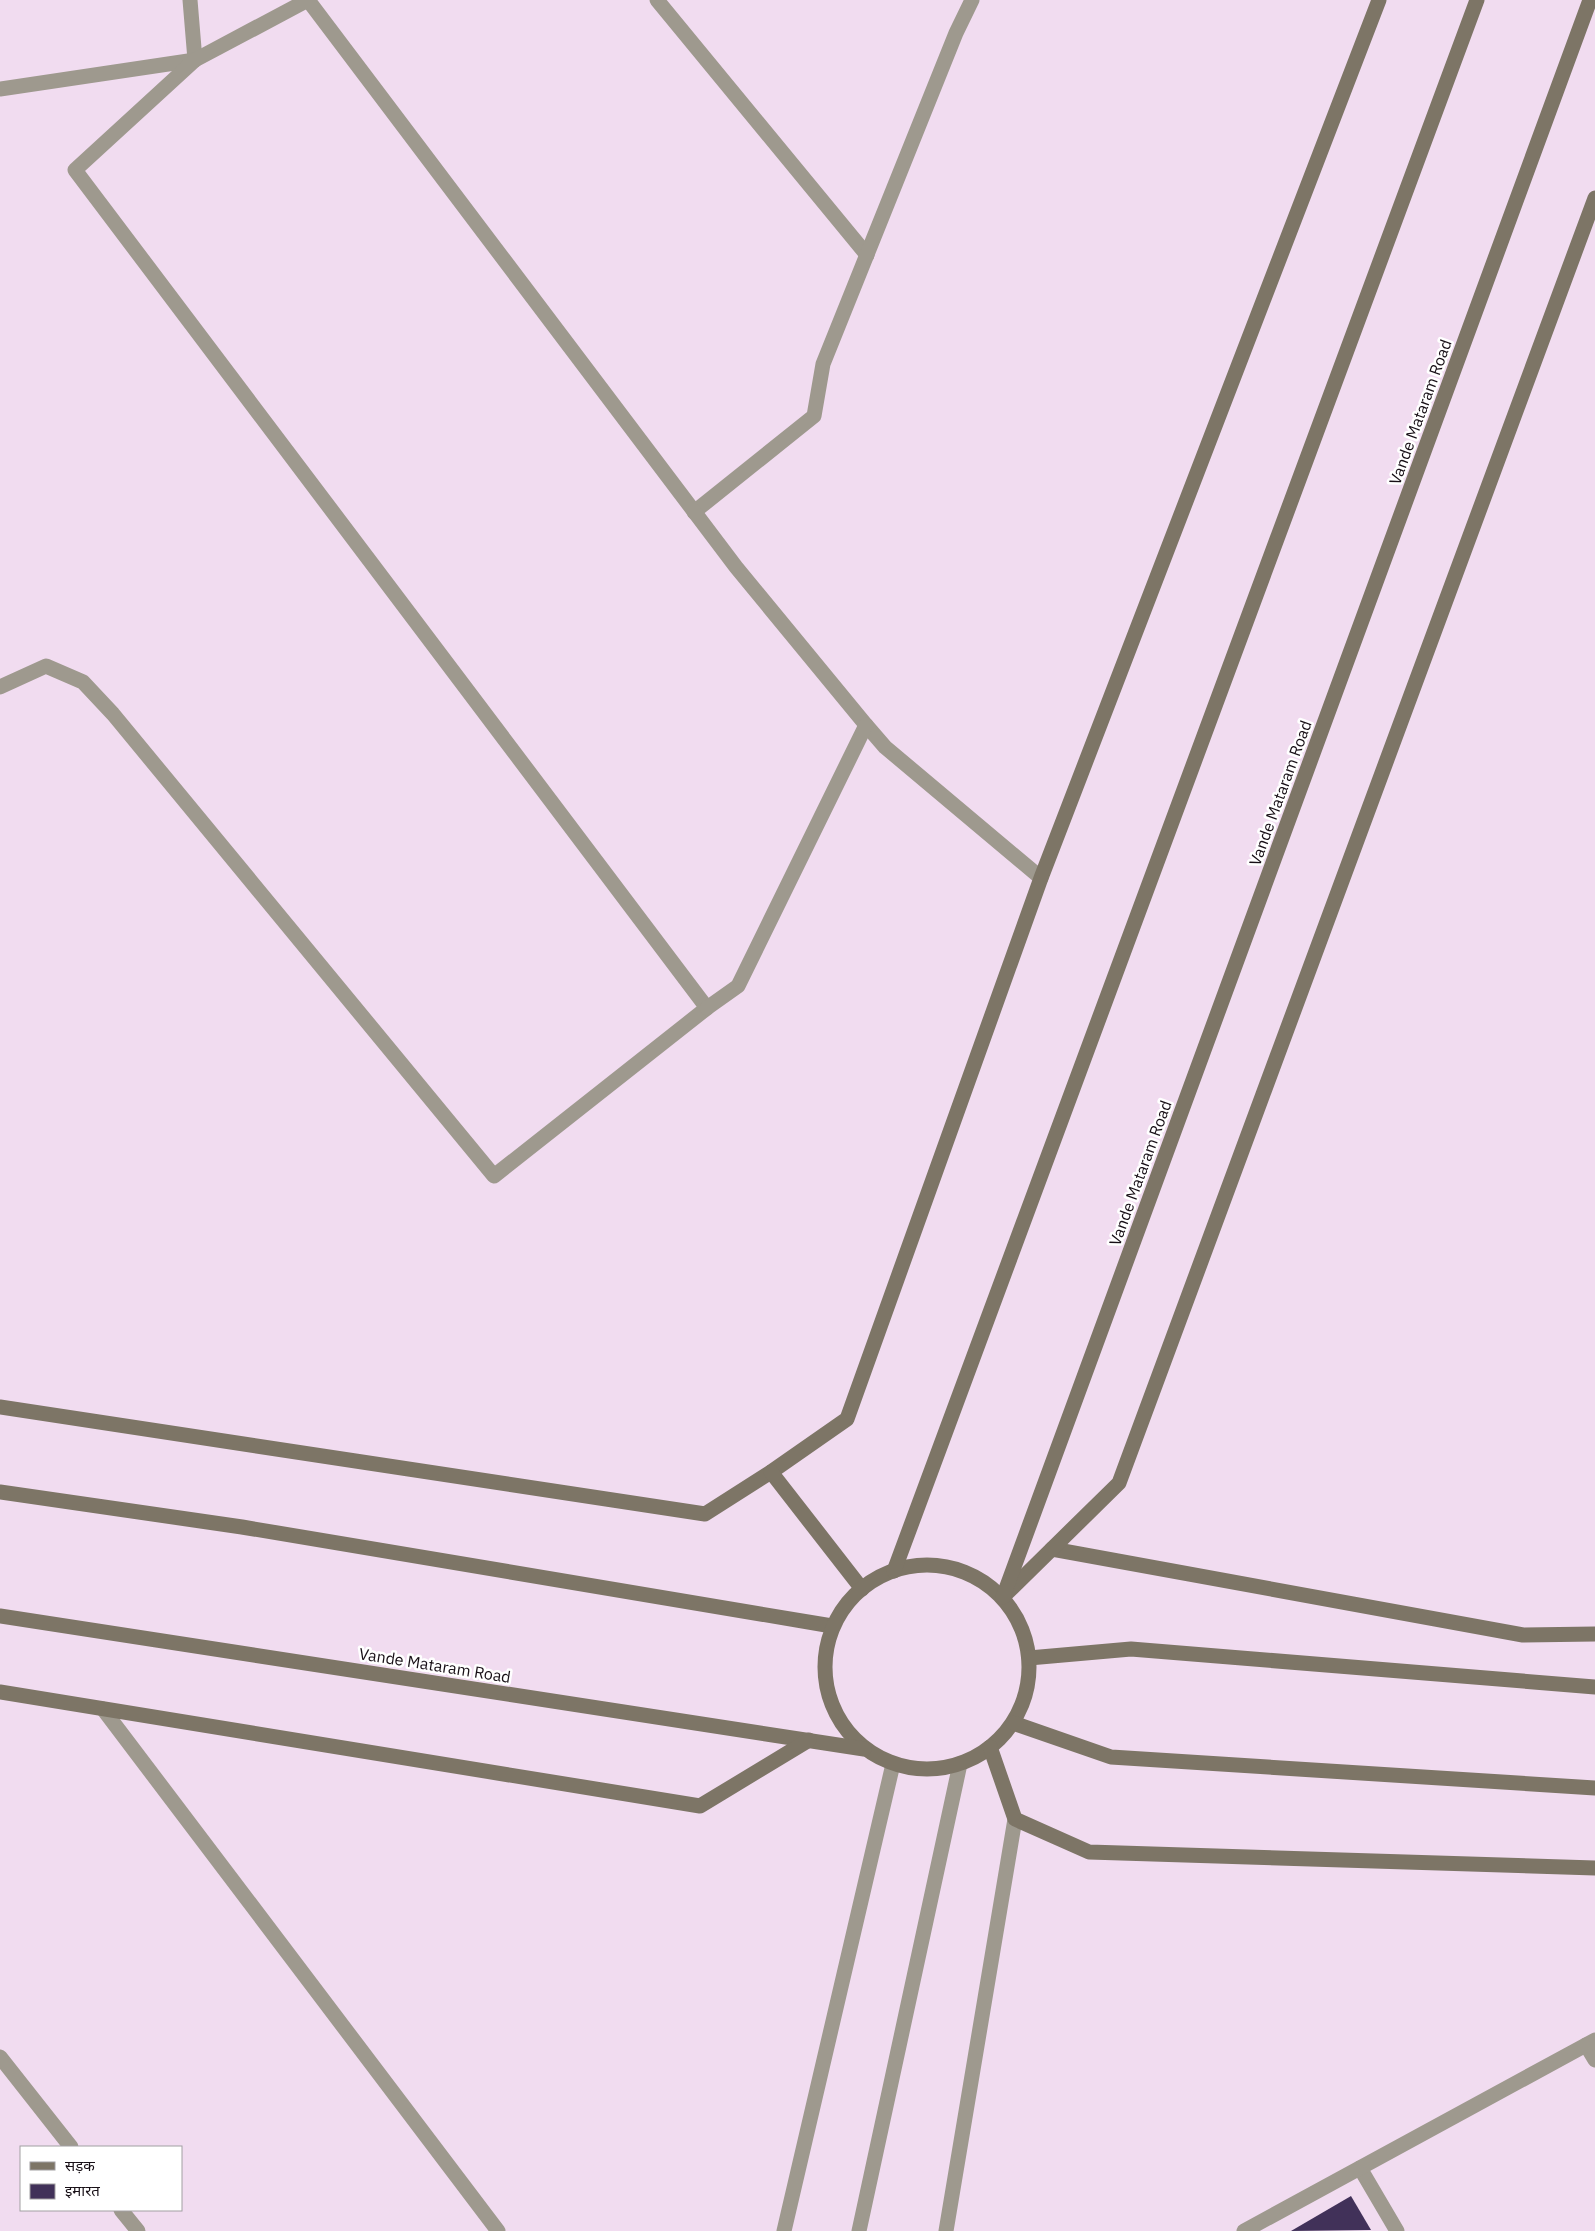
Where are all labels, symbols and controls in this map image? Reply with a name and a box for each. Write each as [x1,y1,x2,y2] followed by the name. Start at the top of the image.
[1384,337,1456,487] street label: Vande Mataram Road
[1244,718,1316,868] street label: Vande Mataram Road
[1104,1098,1176,1248] street label: Vande Mataram Road
[358,1643,512,1687] street label: Vande Mataram Road
[20,2146,182,2211] legend
[65,2156,95,2175] text: सड़क
[65,2181,100,2200] text: इमारत

